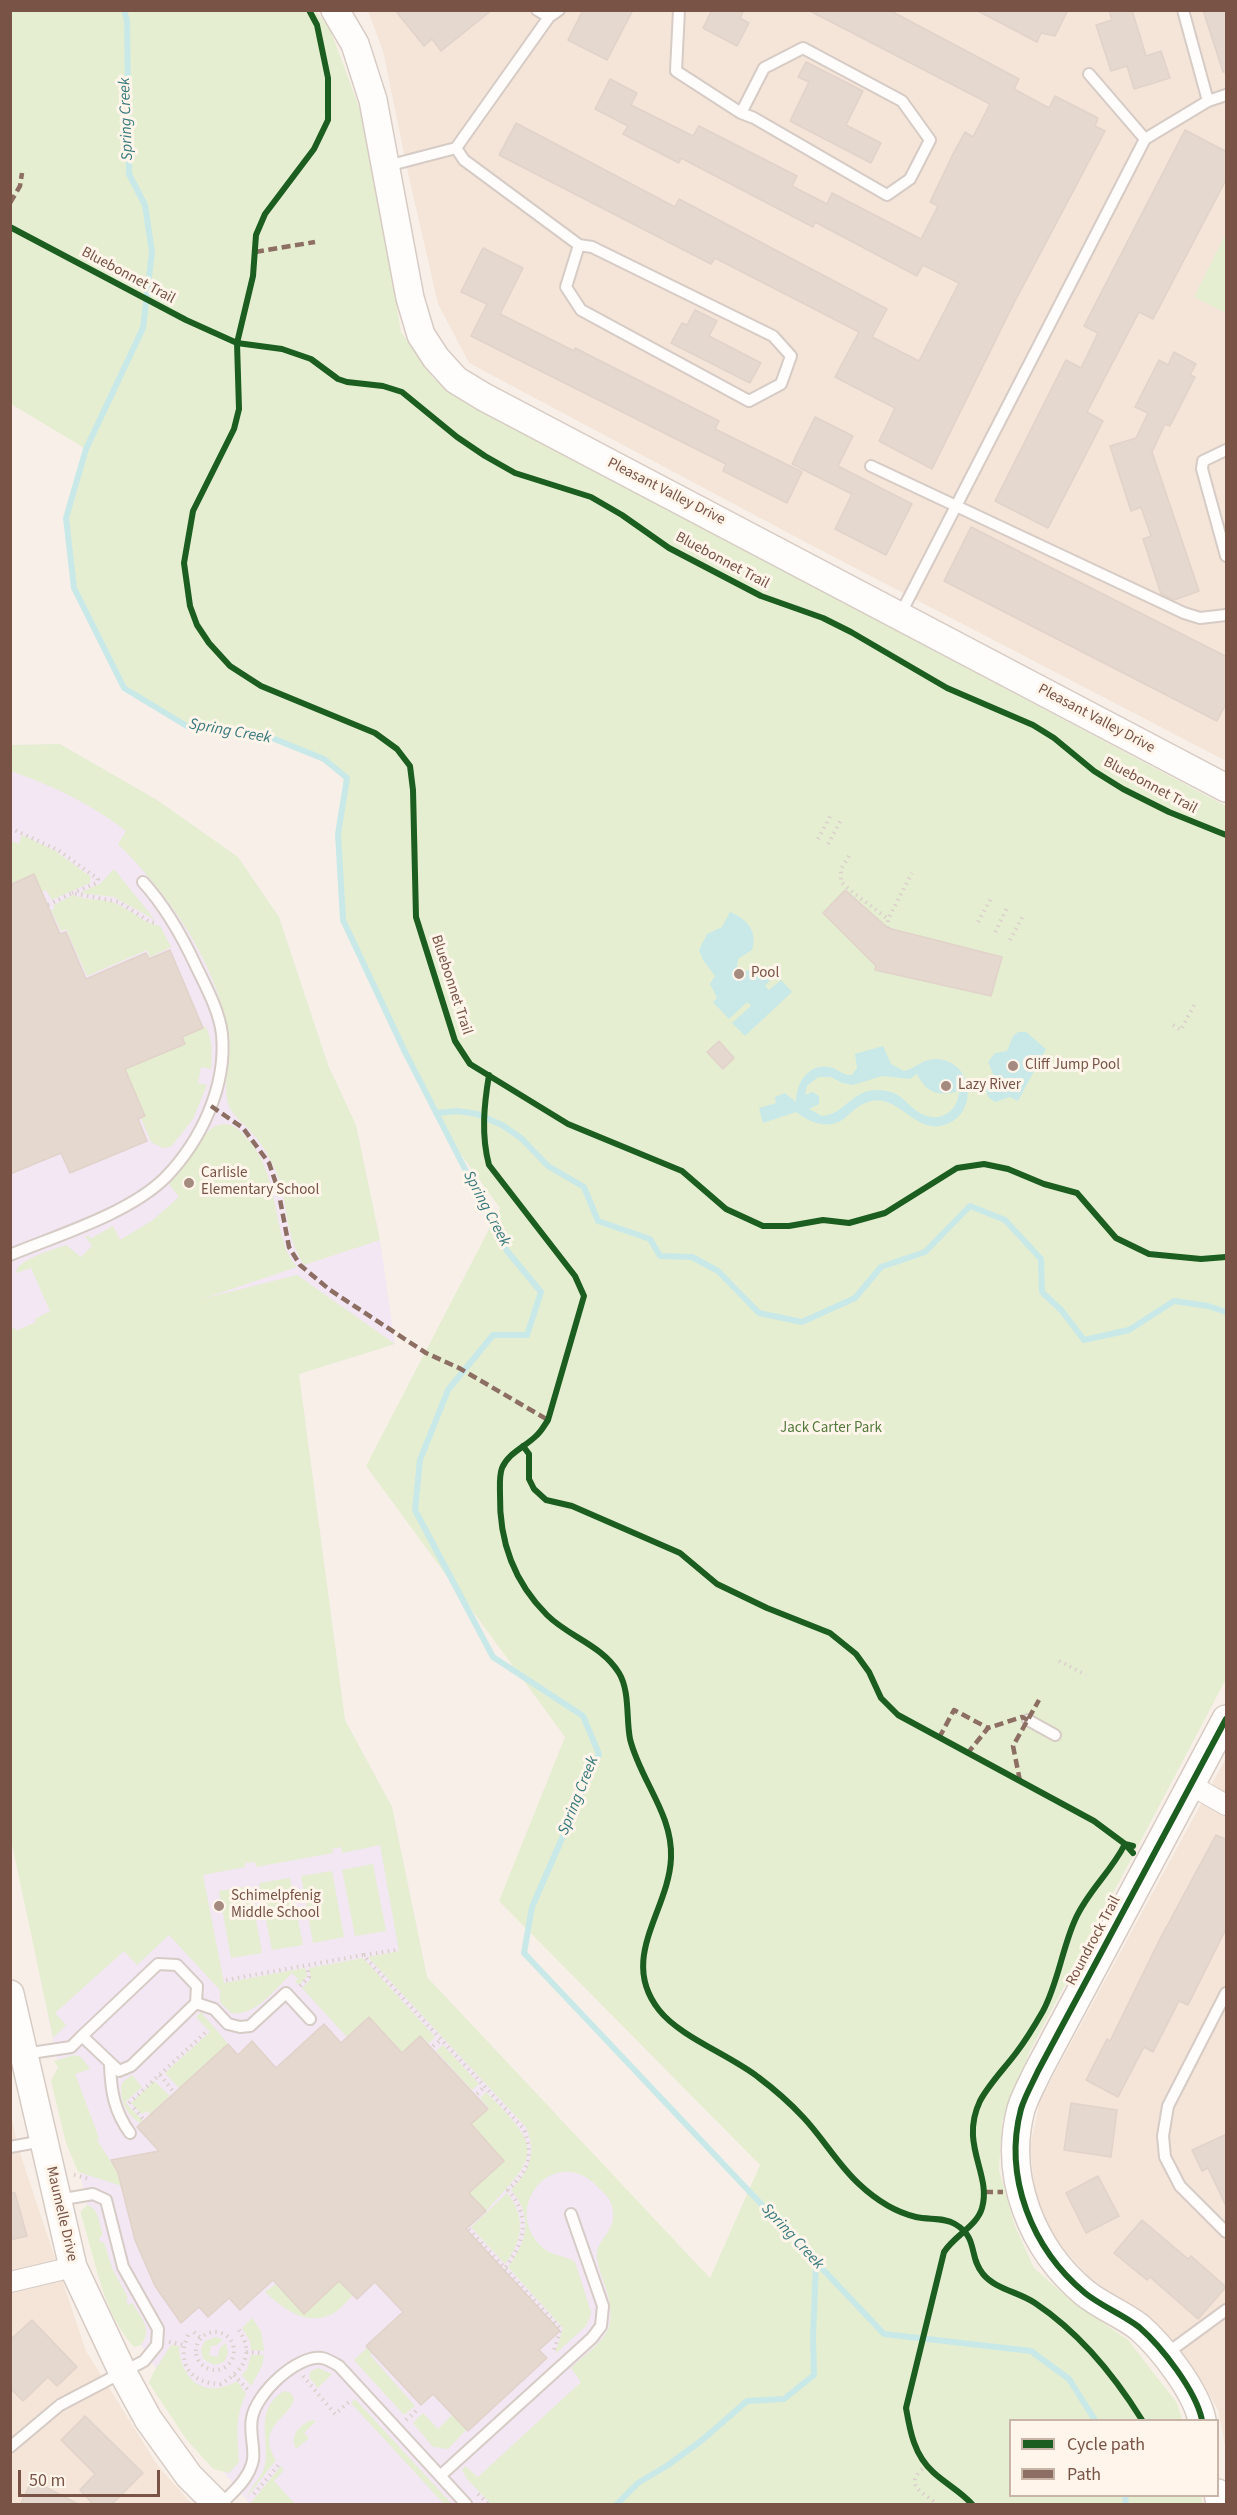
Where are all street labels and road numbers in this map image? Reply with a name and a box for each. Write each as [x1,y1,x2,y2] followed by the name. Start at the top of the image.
[78,244,178,308] street label: Bluebonnet Trail
[604,455,728,529] street label: Pleasant Valley Drive
[672,529,772,593] street label: Bluebonnet Trail
[1034,681,1158,757] street label: Pleasant Valley Drive
[1100,754,1200,818] street label: Bluebonnet Trail
[426,933,476,1037] street label: Bluebonnet Trail
[1063,1893,1125,1989] street label: Roundrock Trail
[41,2165,81,2263] street label: Maumelle Drive

